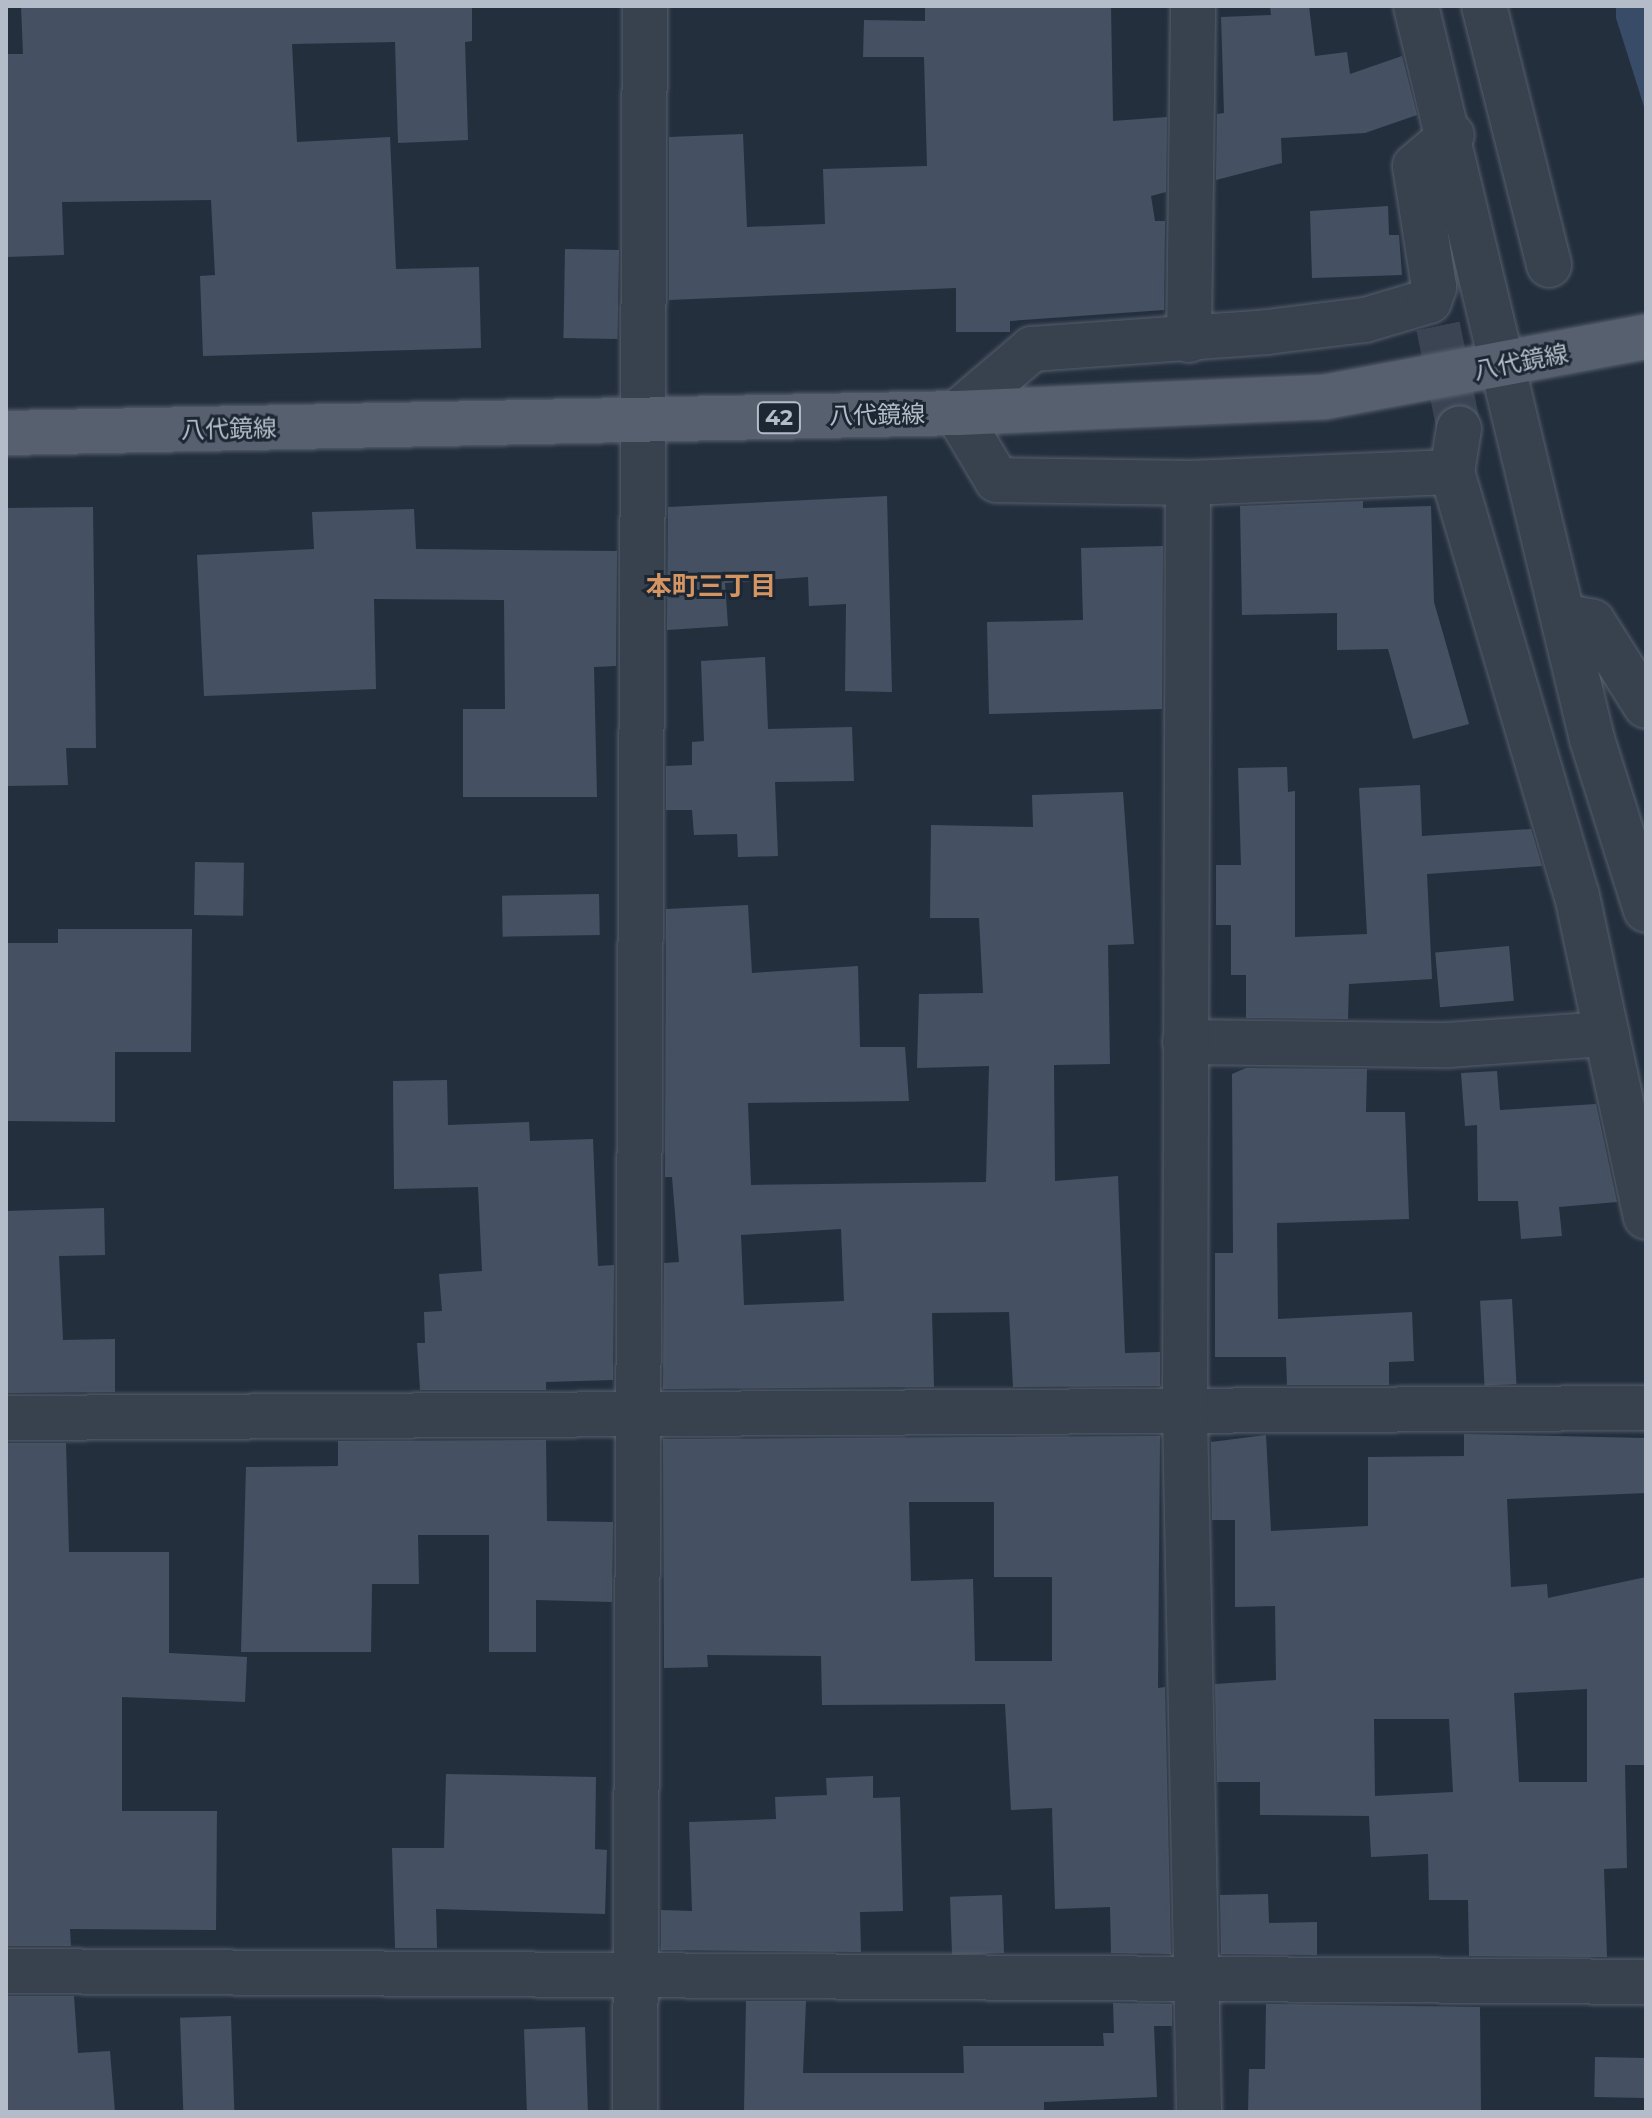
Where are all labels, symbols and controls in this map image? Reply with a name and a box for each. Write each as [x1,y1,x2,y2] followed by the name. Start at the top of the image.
[1471,339,1571,385] street label: 八代鏡線
[755,400,803,436] road number: 42
[829,400,925,430] street label: 八代鏡線
[181,414,277,444] street label: 八代鏡線
[646,571,776,603] district label: 本町三丁目

